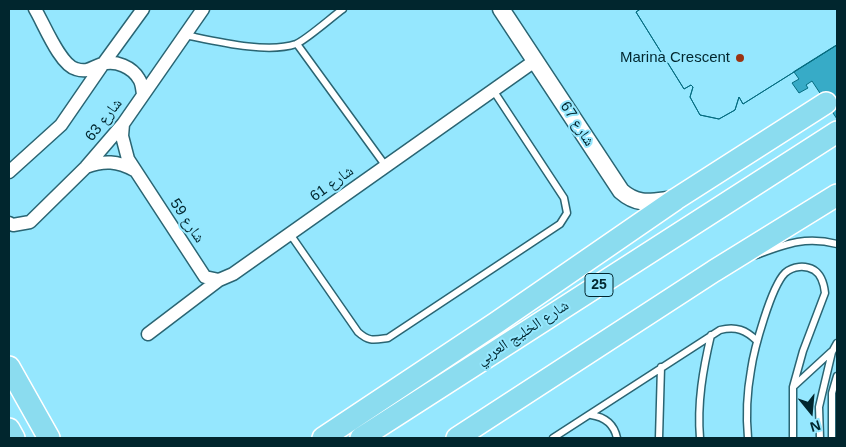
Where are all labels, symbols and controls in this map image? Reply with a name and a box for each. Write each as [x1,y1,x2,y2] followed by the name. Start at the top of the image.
[620,49,730,67] place label: Marina Crescent
[734,52,746,64] marker: Marina Crescent
[82,95,126,145] street label: شارع 63
[556,98,598,150] street label: شارع 67
[307,162,357,206] street label: شارع 61
[166,196,208,246] street label: شارع 59
[585,274,613,296] road number: 25
[474,297,572,369] street label: شارع الخليج العربي
[786,387,836,437] north arrow
[808,417,823,435] text: N

